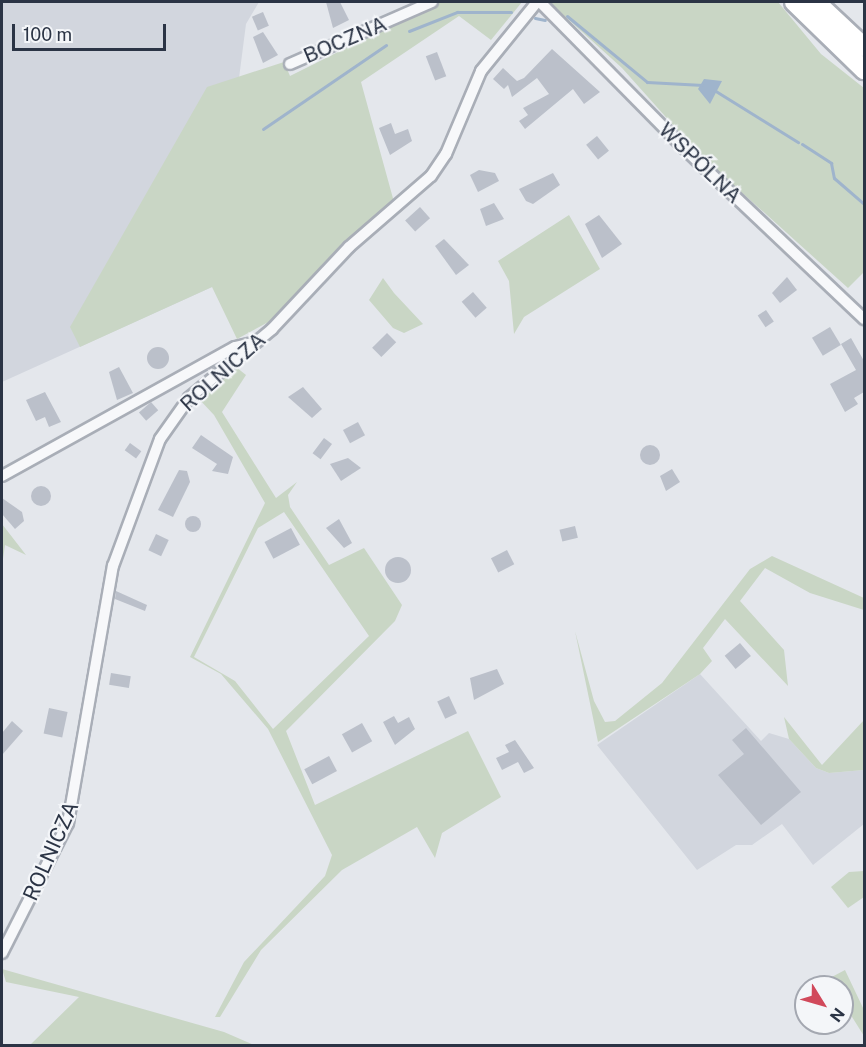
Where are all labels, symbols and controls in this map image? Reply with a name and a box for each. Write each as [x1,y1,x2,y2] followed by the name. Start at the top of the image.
[300,11,390,69] street label: BOCZNA
[15,12,170,50] scale bar
[23,24,72,45] text: 100 m
[653,117,747,209] street label: WSPÓLNA
[175,327,271,417] street label: ROLNICZA
[18,797,84,905] street label: ROLNICZA
[794,975,854,1035] north arrow
[826,1004,849,1026] text: N

